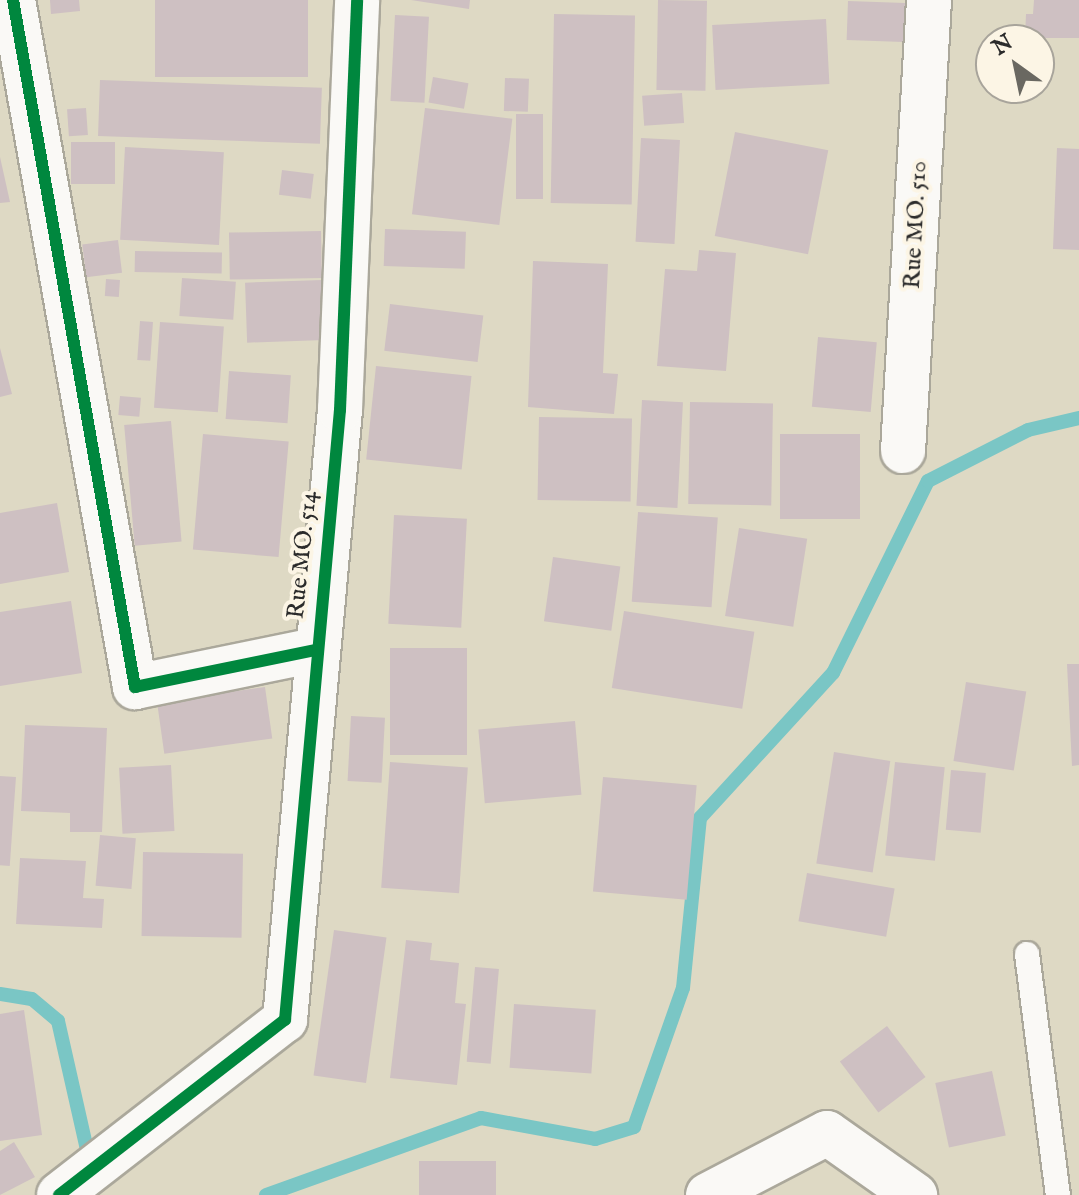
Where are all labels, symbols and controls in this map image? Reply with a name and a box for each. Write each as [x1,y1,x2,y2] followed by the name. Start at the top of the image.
[975,24,1055,104] north arrow
[987,29,1019,62] text: N
[898,160,934,290] street label: Rue MO. 510
[282,490,324,620] street label: Rue MO. 514

